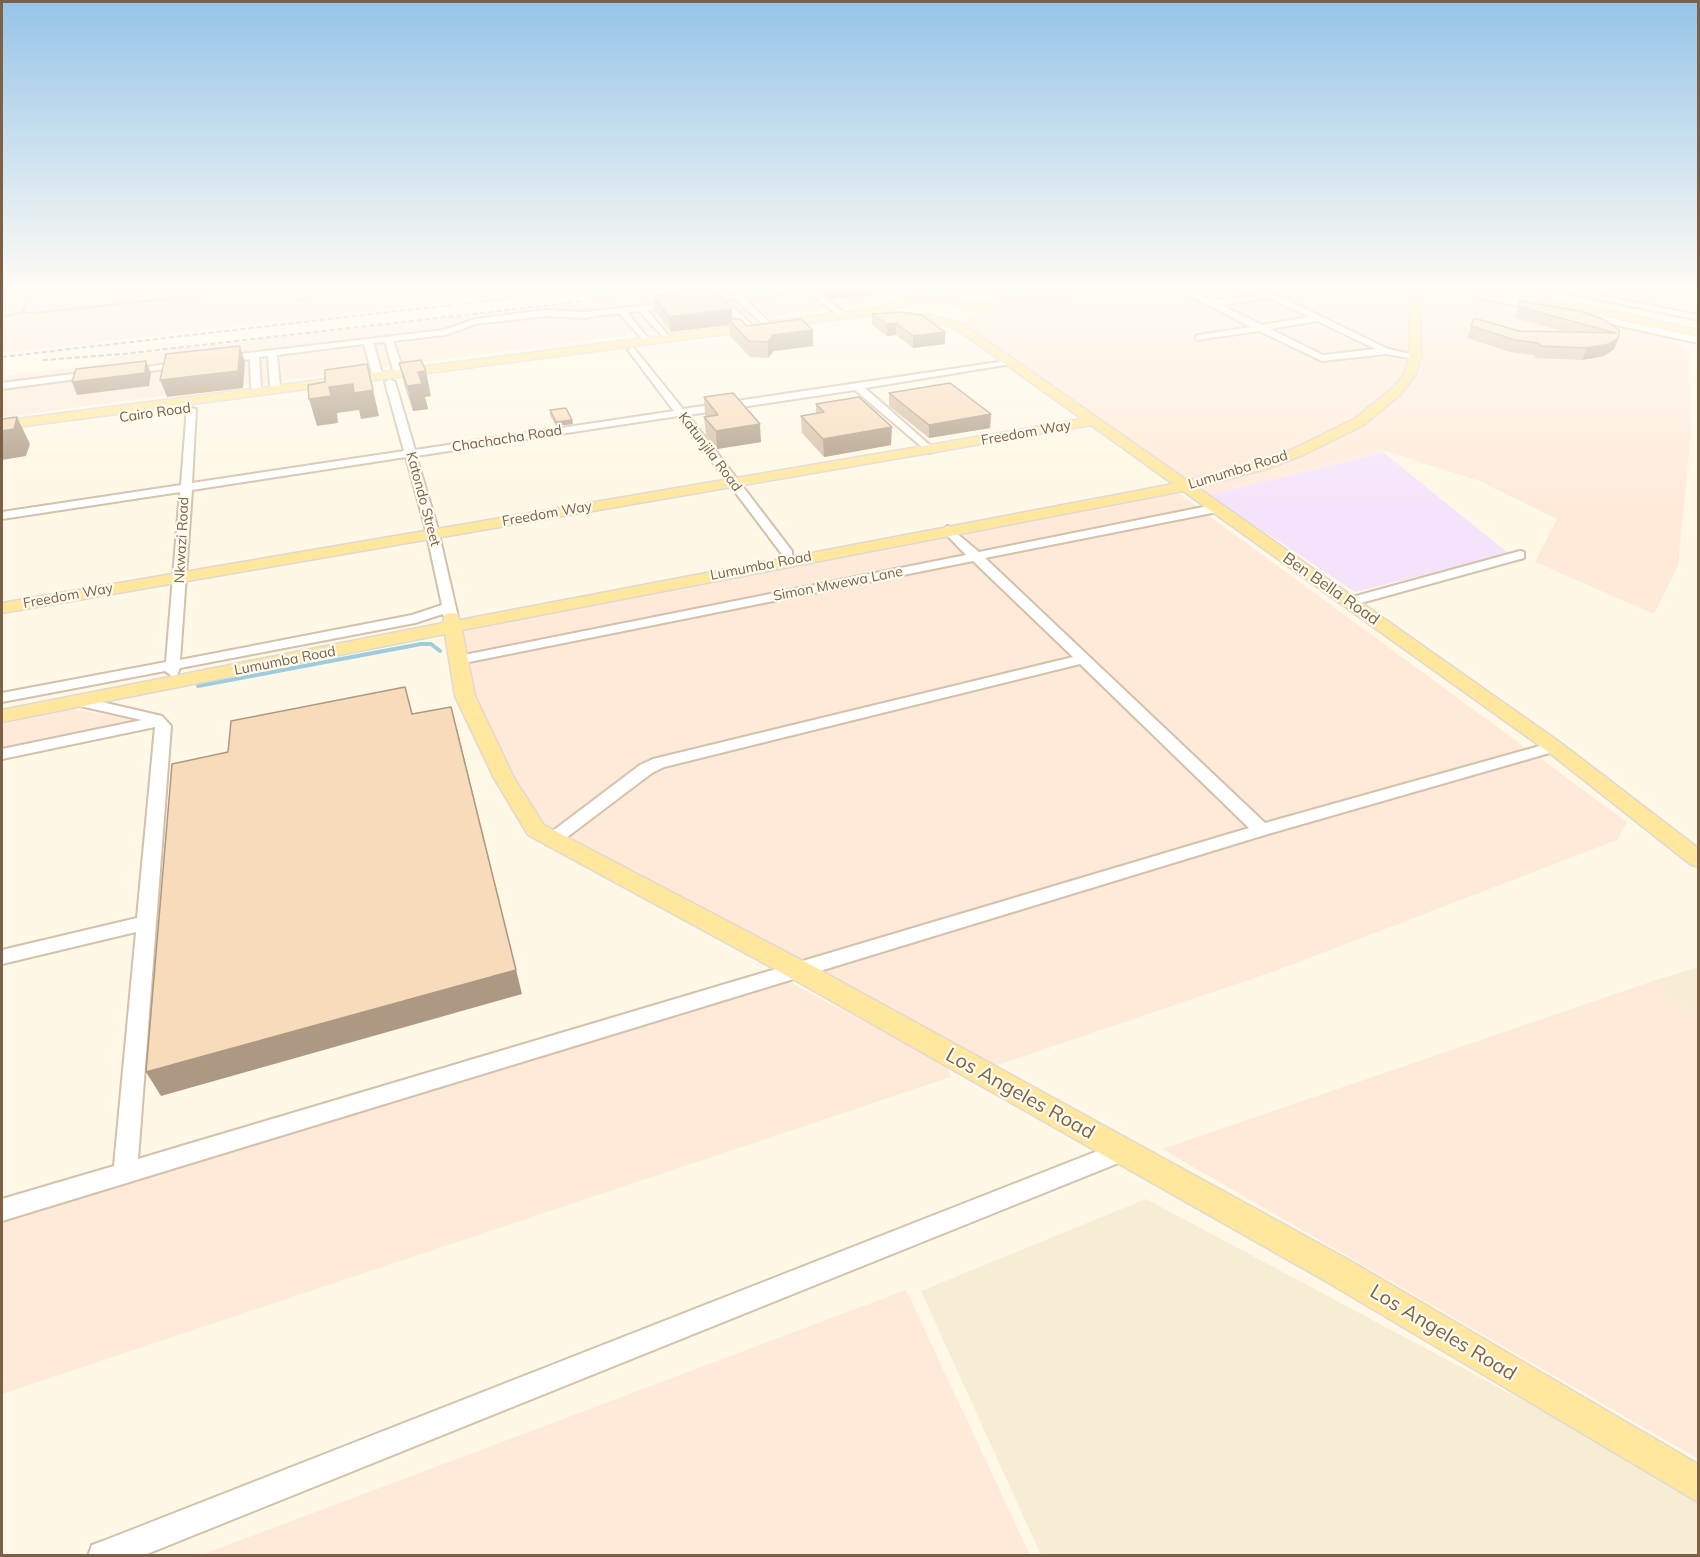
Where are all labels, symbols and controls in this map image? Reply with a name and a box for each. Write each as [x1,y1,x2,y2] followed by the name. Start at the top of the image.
[118,400,192,426] street label: Cairo Road
[675,409,745,495] street label: Katunjila Road
[980,417,1072,449] street label: Freedom Way
[451,422,563,456] street label: Chachacha Road
[1186,447,1290,493] street label: Lumumba Road
[402,450,444,548] street label: Katondo Street
[171,496,193,584] street label: Nkwazi Road
[501,498,593,530] street label: Freedom Way
[709,548,813,584] street label: Lumumba Road
[1279,549,1383,629] street label: Ben Bella Road
[772,563,904,605] street label: Simon Mwewa Lane
[22,580,114,612] street label: Freedom Way
[233,643,337,679] street label: Lumumba Road
[941,1043,1099,1145] street label: Los Angeles Road
[1365,1280,1521,1386] street label: Los Angeles Road

